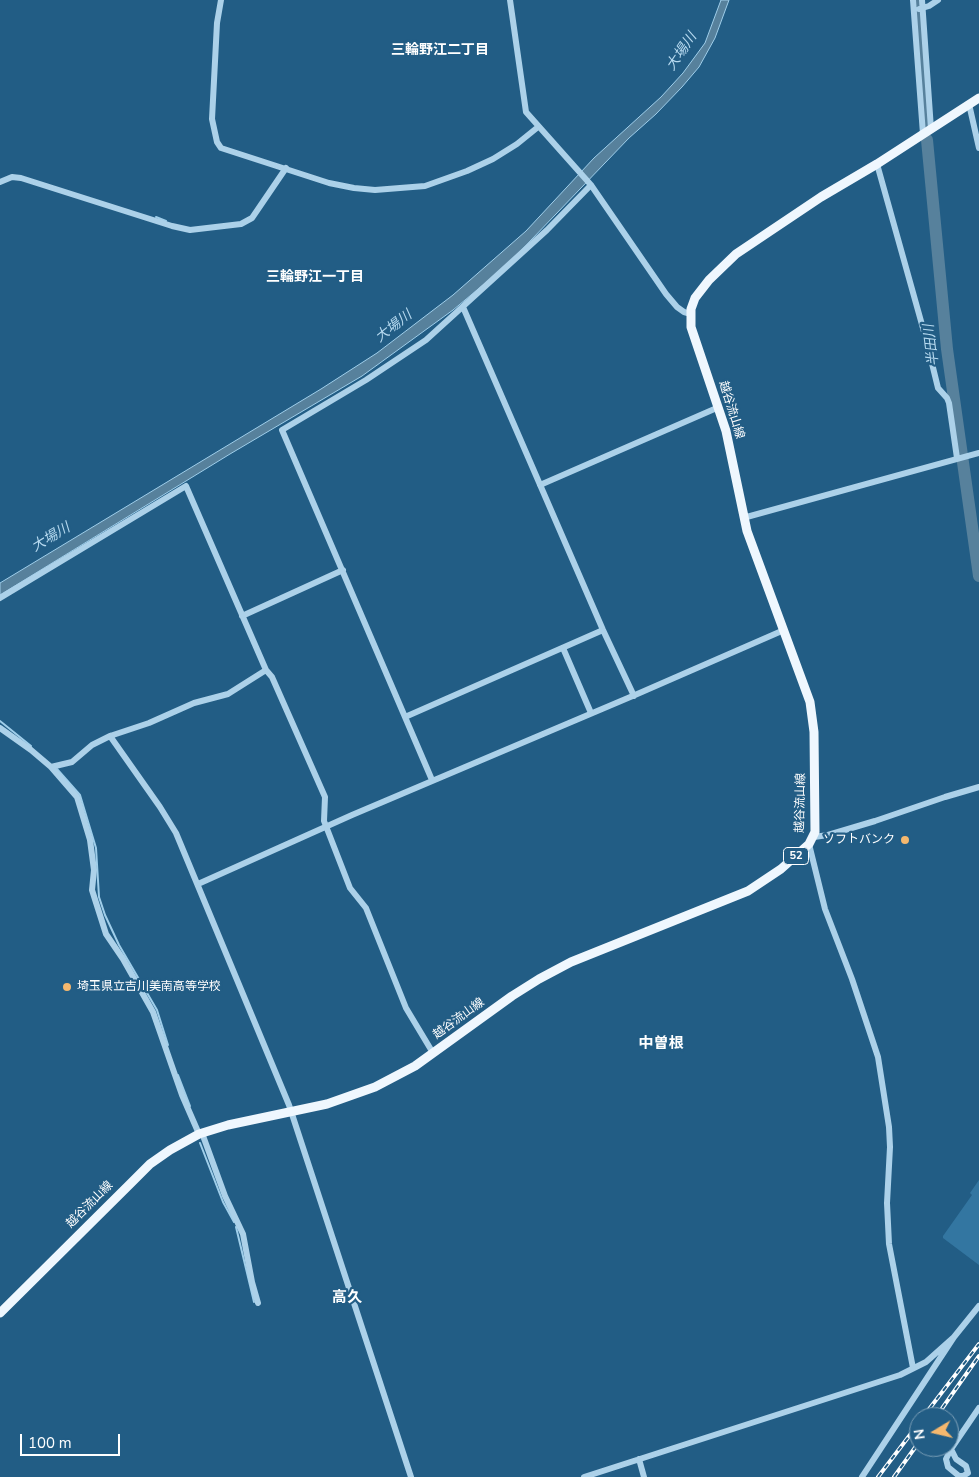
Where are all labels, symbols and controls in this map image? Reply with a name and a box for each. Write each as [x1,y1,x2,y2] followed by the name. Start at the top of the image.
[663,30,701,74] water label: 大場川
[391,43,489,59] district label: 三輪野江二丁目
[266,270,364,286] district label: 三輪野江一丁目
[372,307,416,347] water label: 大場川
[921,323,943,367] water label: 半田川
[715,379,747,441] street label: 越谷流山線
[29,520,73,556] water label: 大場川
[793,773,809,833] street label: 越谷流山線
[823,833,895,847] place label: ソフトバンク
[899,834,911,846] marker: ソフトバンク
[784,848,808,864] road number: 52
[77,980,221,994] place label: 埼玉県立吉川美南高等学校
[61,981,73,993] marker: 埼玉県立吉川美南高等学校
[430,996,488,1042] street label: 越谷流山線
[639,1035,683,1053] district label: 中曽根
[64,1179,116,1231] street label: 越谷流山線
[332,1289,362,1307] district label: 高久
[909,1407,959,1457] north arrow
[22,1424,122,1456] scale bar
[909,1428,930,1441] text: N
[28,1433,72,1453] text: 100 m

